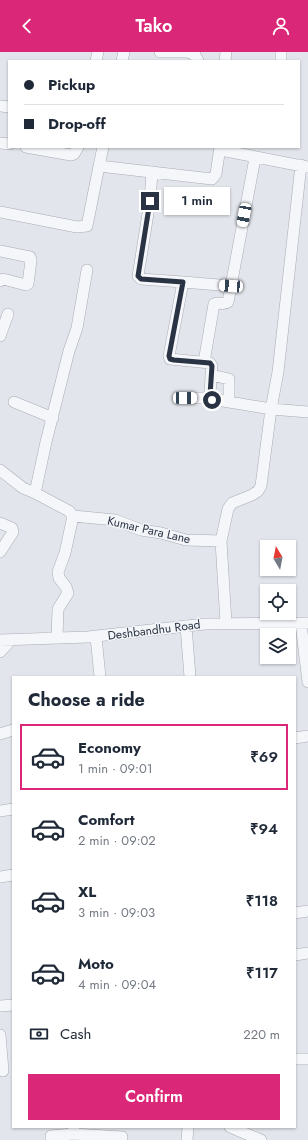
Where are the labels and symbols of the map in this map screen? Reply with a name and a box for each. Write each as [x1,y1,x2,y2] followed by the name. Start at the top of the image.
[164,187,230,215] callout: 1 min
[141,192,159,210] route end
[236,202,252,228] car
[219,279,243,293] car
[203,391,221,409] route start
[173,392,197,404] car
[106,512,192,548] street label: Kumar Para Lane
[260,540,296,576] north arrow
[107,615,201,645] street label: Deshbandhu Road

